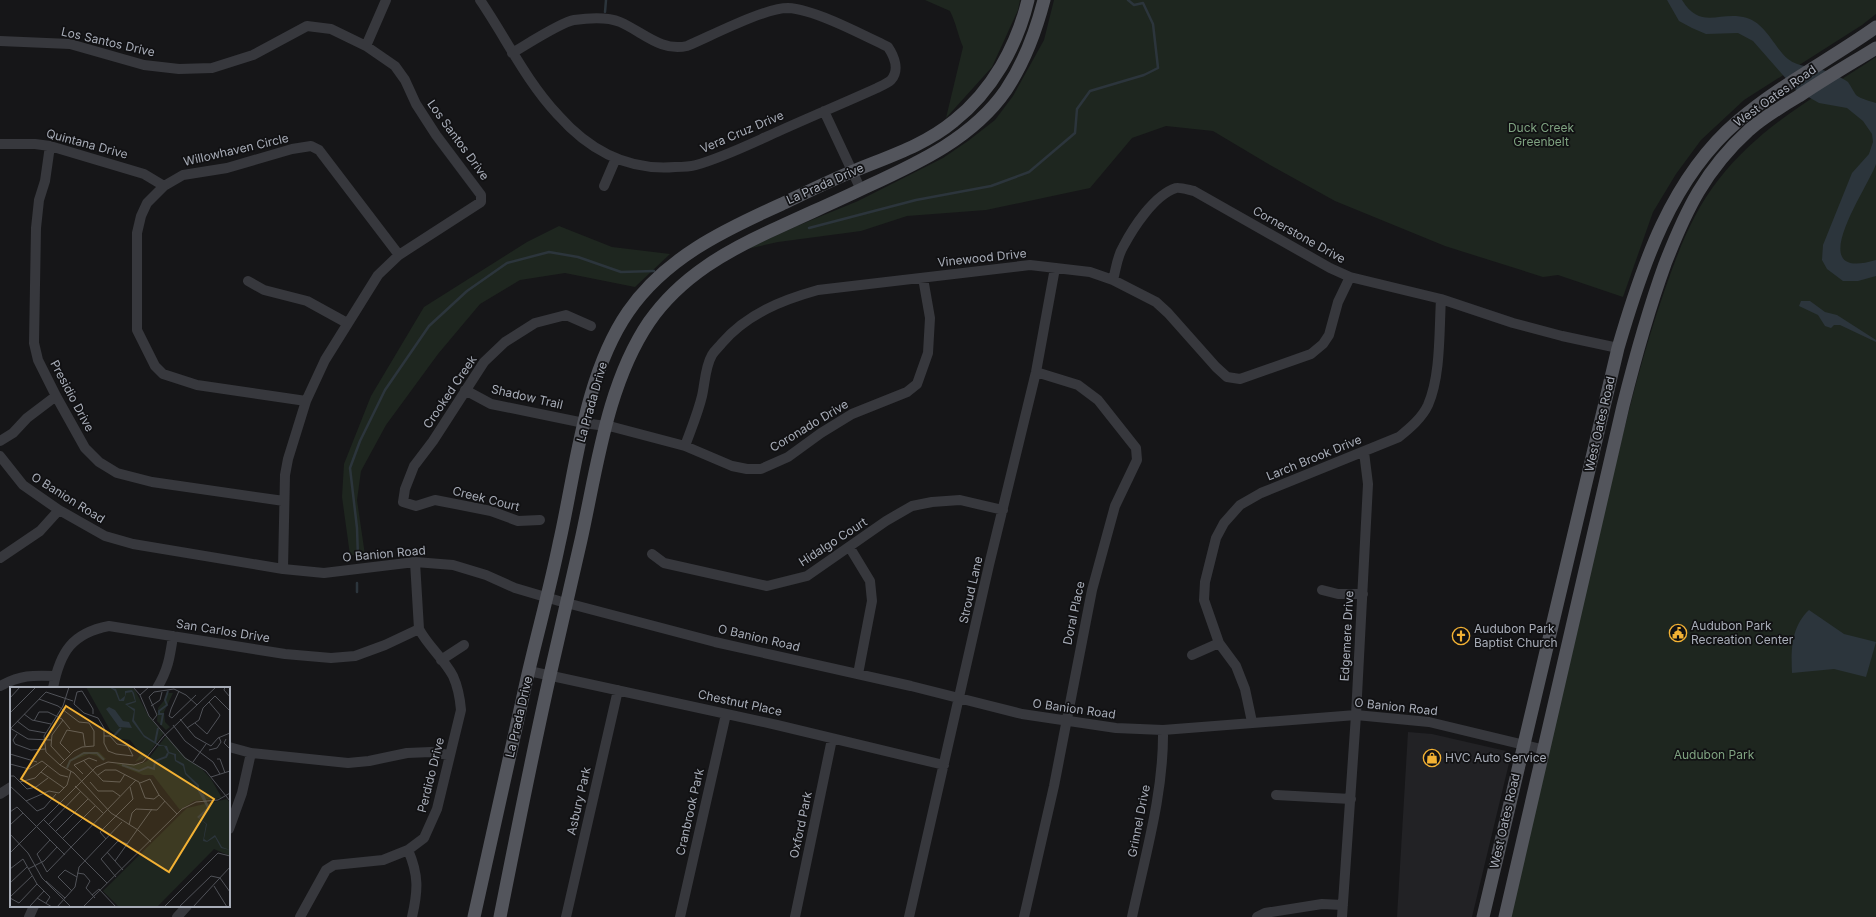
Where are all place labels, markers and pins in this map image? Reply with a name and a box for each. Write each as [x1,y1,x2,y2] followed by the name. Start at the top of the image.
[1691,618,1794,647] place label: Audubon Park Recreation Center
[1474,621,1558,650] place label: Audubon Park Baptist Church
[1668,623,1688,643] public building icon: Audubon Park Recreation Center
[1451,626,1471,646] church icon: Audubon Park Baptist Church
[1422,748,1442,768] shop icon: HVC Auto Service
[1445,750,1547,765] place label: HVC Auto Service

